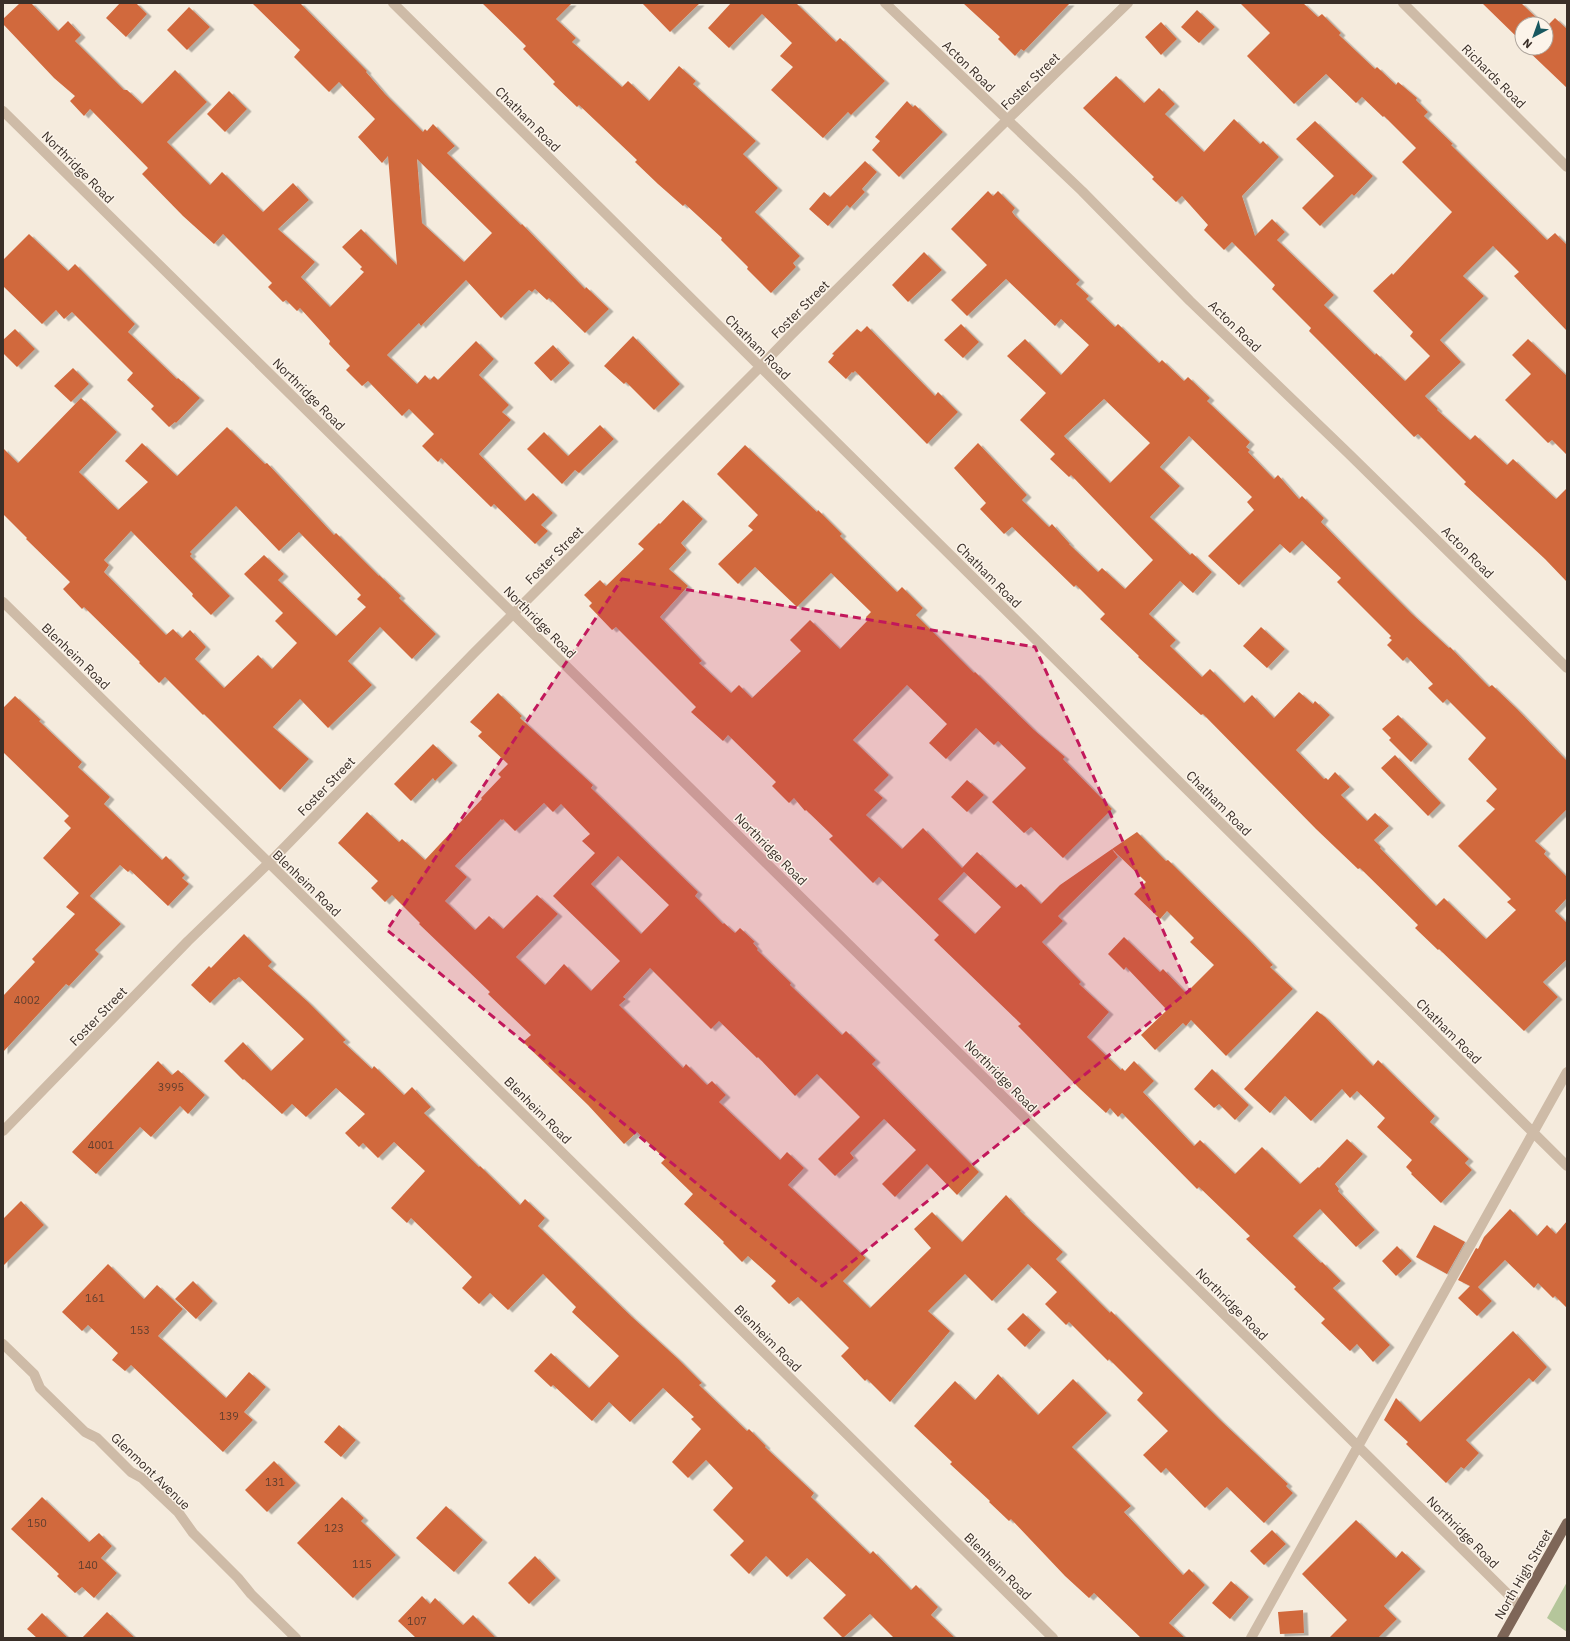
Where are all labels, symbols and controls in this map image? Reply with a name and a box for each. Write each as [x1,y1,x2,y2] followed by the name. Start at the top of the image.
[1514,16,1554,56] north arrow
[1520,36,1535,51] text: N
[939,37,999,96] street label: Acton Road
[1458,41,1529,112] street label: Richards Road
[997,49,1063,114] street label: Foster Street
[491,83,564,156] street label: Chatham Road
[38,128,117,207] street label: Northridge Road
[768,277,833,342] street label: Foster Street
[1205,297,1265,356] street label: Acton Road
[721,311,794,384] street label: Chatham Road
[269,355,348,434] street label: Northridge Road
[522,523,587,588] street label: Foster Street
[1438,523,1497,582] street label: Acton Road
[952,539,1025,612] street label: Chatham Road
[500,583,579,662] street label: Northridge Road
[38,619,113,693] street label: Blenheim Road
[294,753,359,819] street label: Foster Street
[1182,767,1255,840] street label: Chatham Road
[731,810,810,889] street label: Northridge Road
[269,846,344,920] street label: Blenheim Road
[66,983,131,1049] street label: Foster Street
[14,993,40,1007] house number: 4002
[1412,995,1485,1068] street label: Chatham Road
[961,1037,1040,1116] street label: Northridge Road
[500,1073,575,1148] street label: Blenheim Road
[158,1080,184,1094] house number: 3995
[88,1138,115,1152] house number: 4001
[1192,1265,1271,1344] street label: Northridge Road
[85,1291,105,1305] house number: 161
[730,1301,805,1376] street label: Blenheim Road
[130,1323,150,1337] house number: 153
[219,1409,239,1423] house number: 139
[107,1429,194,1514] street label: Glenmont Avenue
[265,1475,285,1489] house number: 131
[1423,1493,1502,1572] street label: Northridge Road
[27,1516,47,1530] house number: 150
[324,1521,344,1535] house number: 123
[1491,1526,1556,1623] street label: North High Street
[960,1529,1035,1604] street label: Blenheim Road
[352,1557,372,1571] house number: 115
[78,1558,98,1572] house number: 140
[407,1614,427,1628] house number: 107

